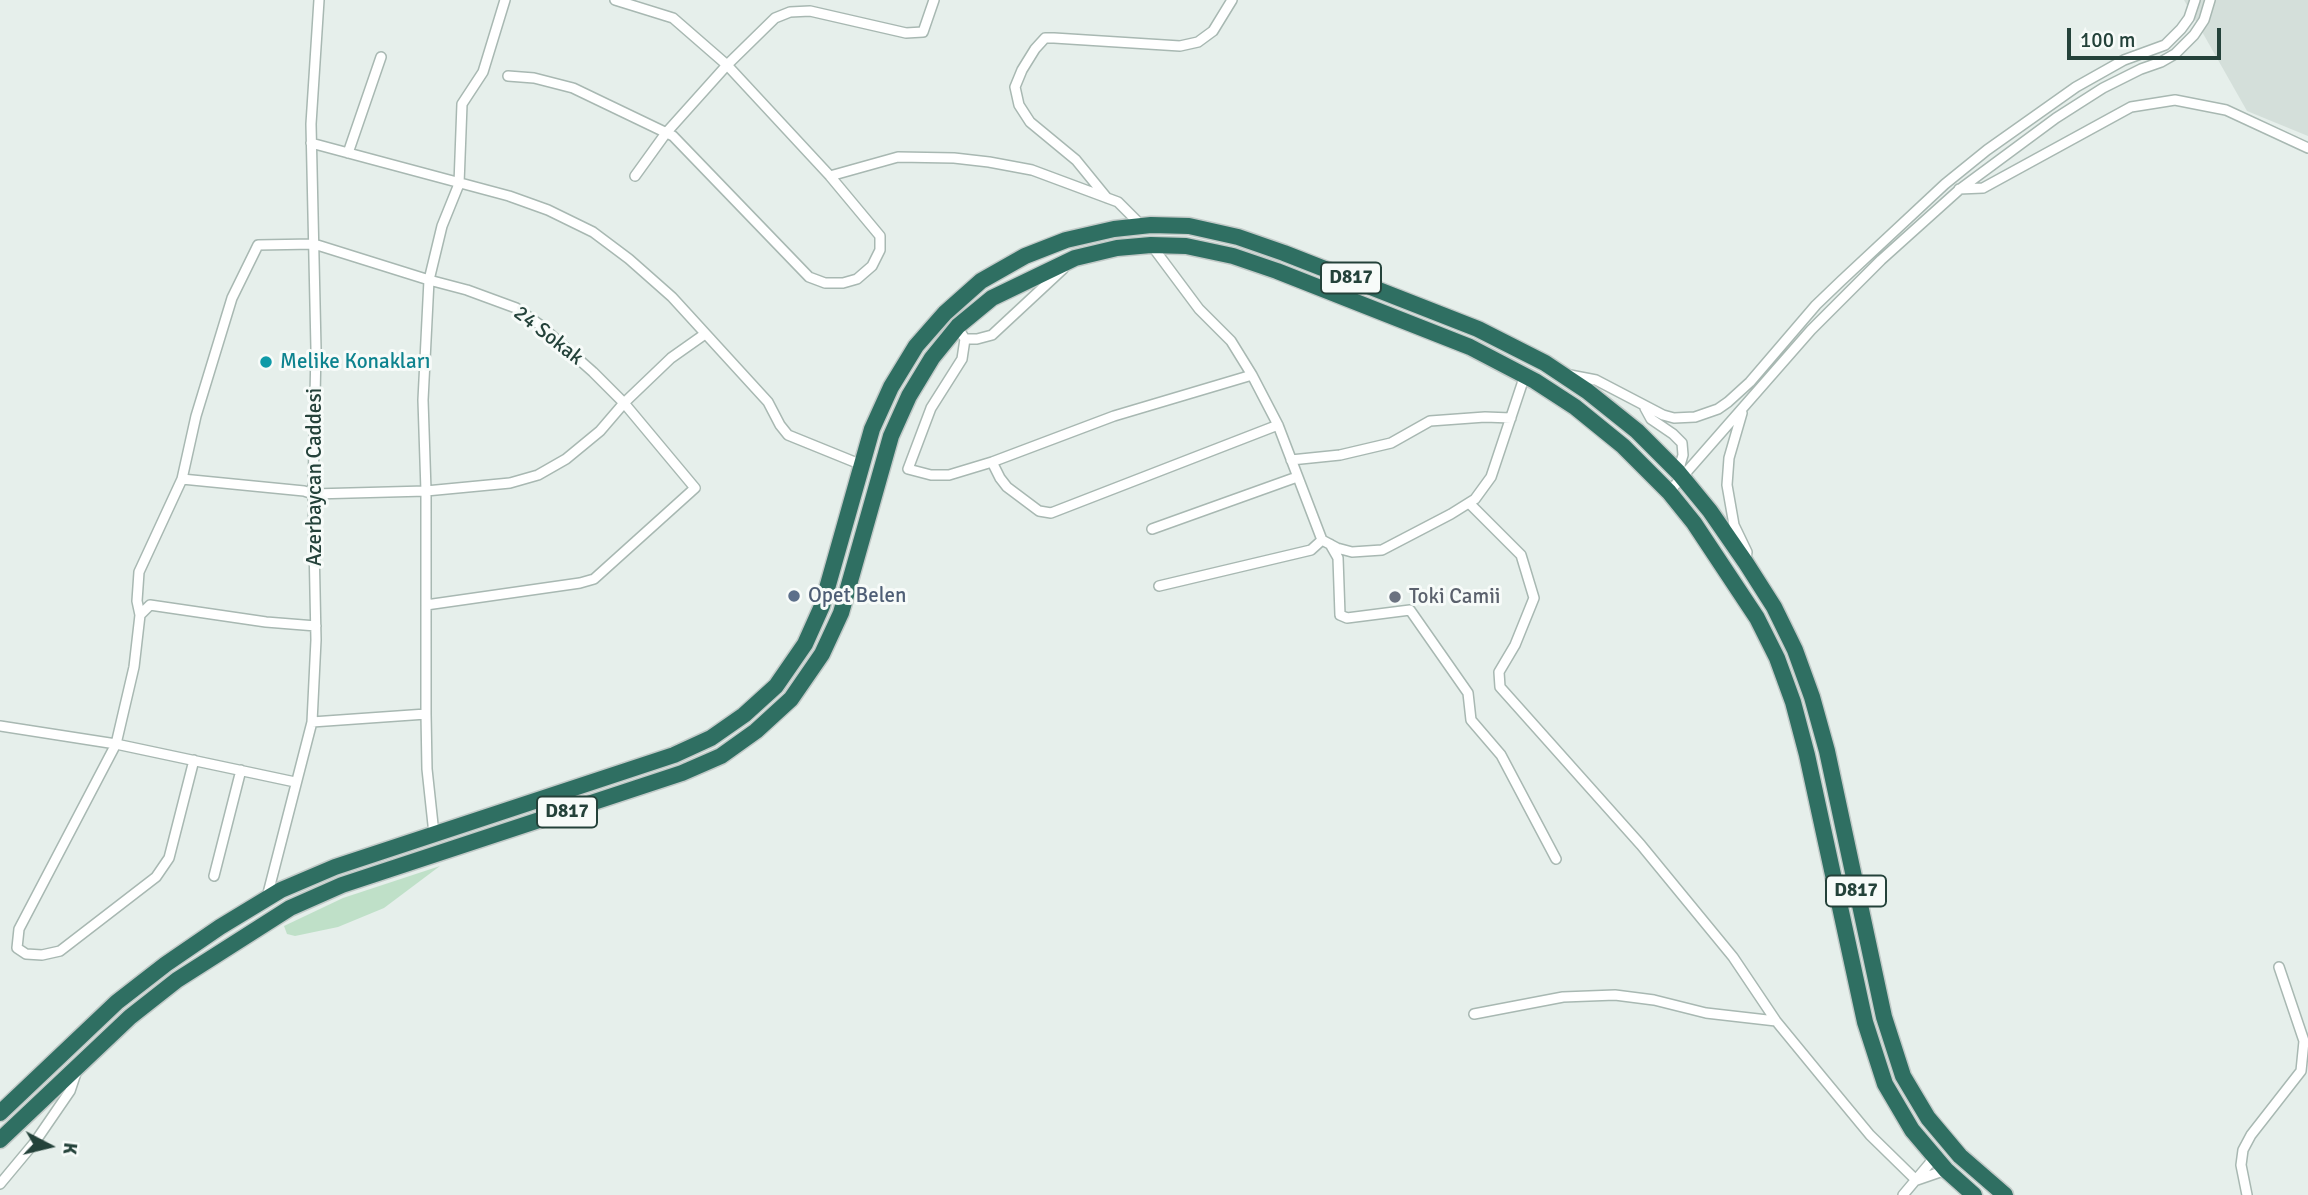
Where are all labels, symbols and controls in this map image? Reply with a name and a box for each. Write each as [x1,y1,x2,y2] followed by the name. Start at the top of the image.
[2070,14,2224,58] scale bar
[2080,27,2135,53] text: 100 m
[1321,262,1381,294] road number: D817
[508,301,588,371] street label: 24 Sokak
[280,349,431,375] place label: Melike Konakları
[258,354,274,370] marker: Melike Konakları
[302,388,328,566] street label: Azerbaycan Caddesi
[808,583,907,609] place label: Opet Belen
[1409,584,1501,610] place label: Toki Camii
[786,588,802,604] marker: Opet Belen
[1387,589,1403,605] marker: Toki Camii
[537,796,597,828] road number: D817
[1826,876,1886,906] road number: D817
[14,1111,84,1181] north arrow
[57,1141,82,1156] text: K

